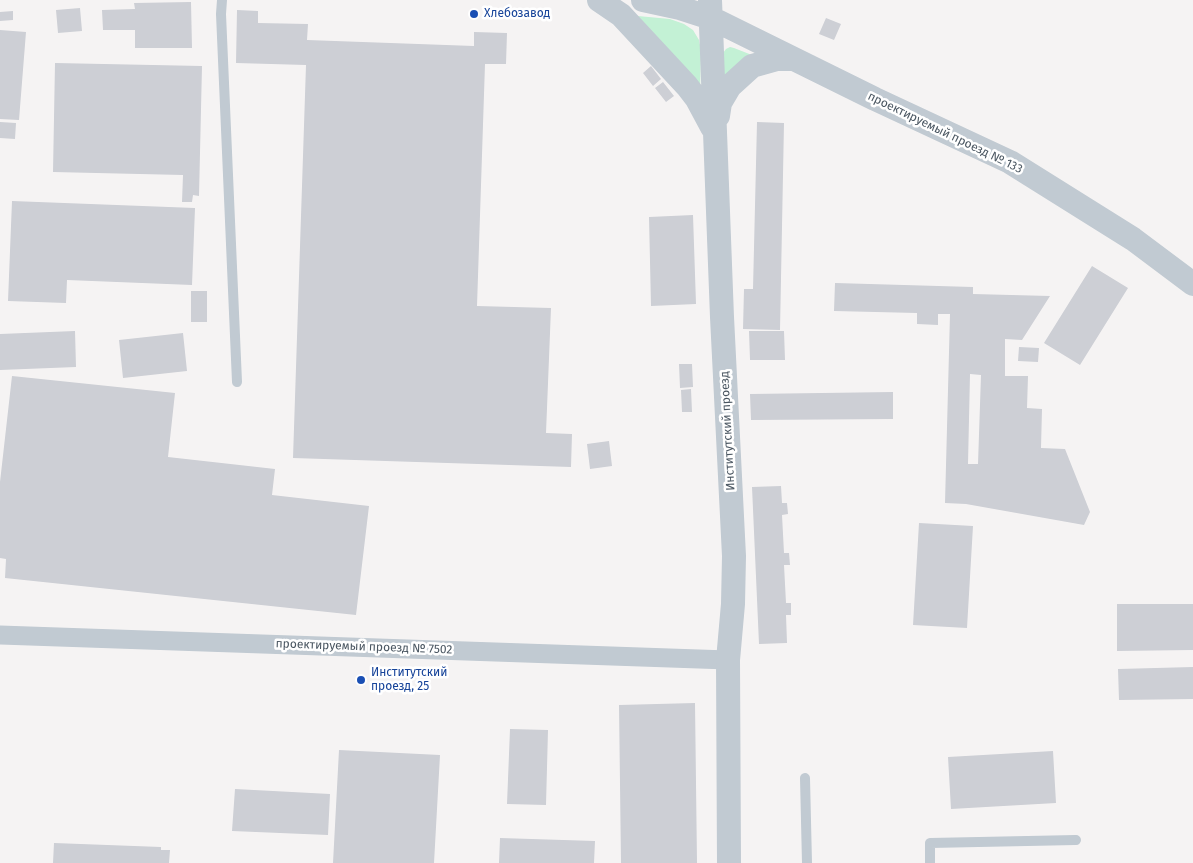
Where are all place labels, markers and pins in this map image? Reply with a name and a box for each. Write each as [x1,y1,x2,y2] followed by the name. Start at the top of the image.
[484,7,550,21] place label: Хлебозавод
[468,8,480,20] marker: Хлебозавод
[371,666,447,694] place label: Институтский проезд, 25
[355,674,367,686] marker: Институтский проезд, 25

